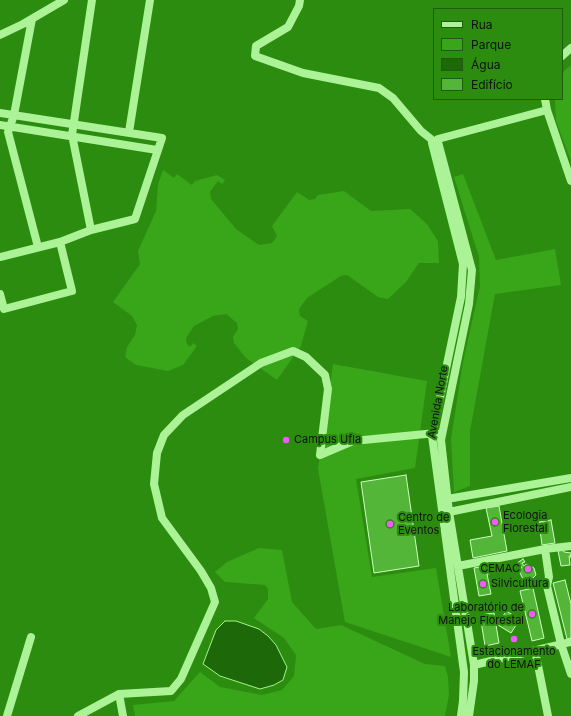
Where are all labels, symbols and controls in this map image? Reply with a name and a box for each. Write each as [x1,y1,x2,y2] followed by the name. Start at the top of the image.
[433,8,563,100] legend
[471,17,493,32] text: Rua
[471,37,511,52] text: Parque
[471,57,500,72] text: Água
[471,77,513,92] text: Edifício
[425,365,451,439] street label: Avenida Norte
[294,433,361,447] place label: Campus Ufla
[281,435,291,445] marker: Campus Ufla
[503,509,547,535] place label: Ecologia Florestal
[398,511,449,537] place label: Centro de Eventos
[490,517,500,527] marker: Ecologia Florestal
[385,519,395,529] marker: Centro de Eventos
[480,562,520,576] place label: CEMAC
[523,564,533,574] marker: CEMAC
[491,577,548,591] place label: Silvicultura
[478,579,488,589] marker: Silvicultura
[438,601,524,627] place label: Laboratório de Manejo Florestal
[527,609,537,619] marker: Laboratório de Manejo Florestal
[509,634,519,644] marker: Estacionamento do LEMAF
[472,645,556,671] place label: Estacionamento do LEMAF

